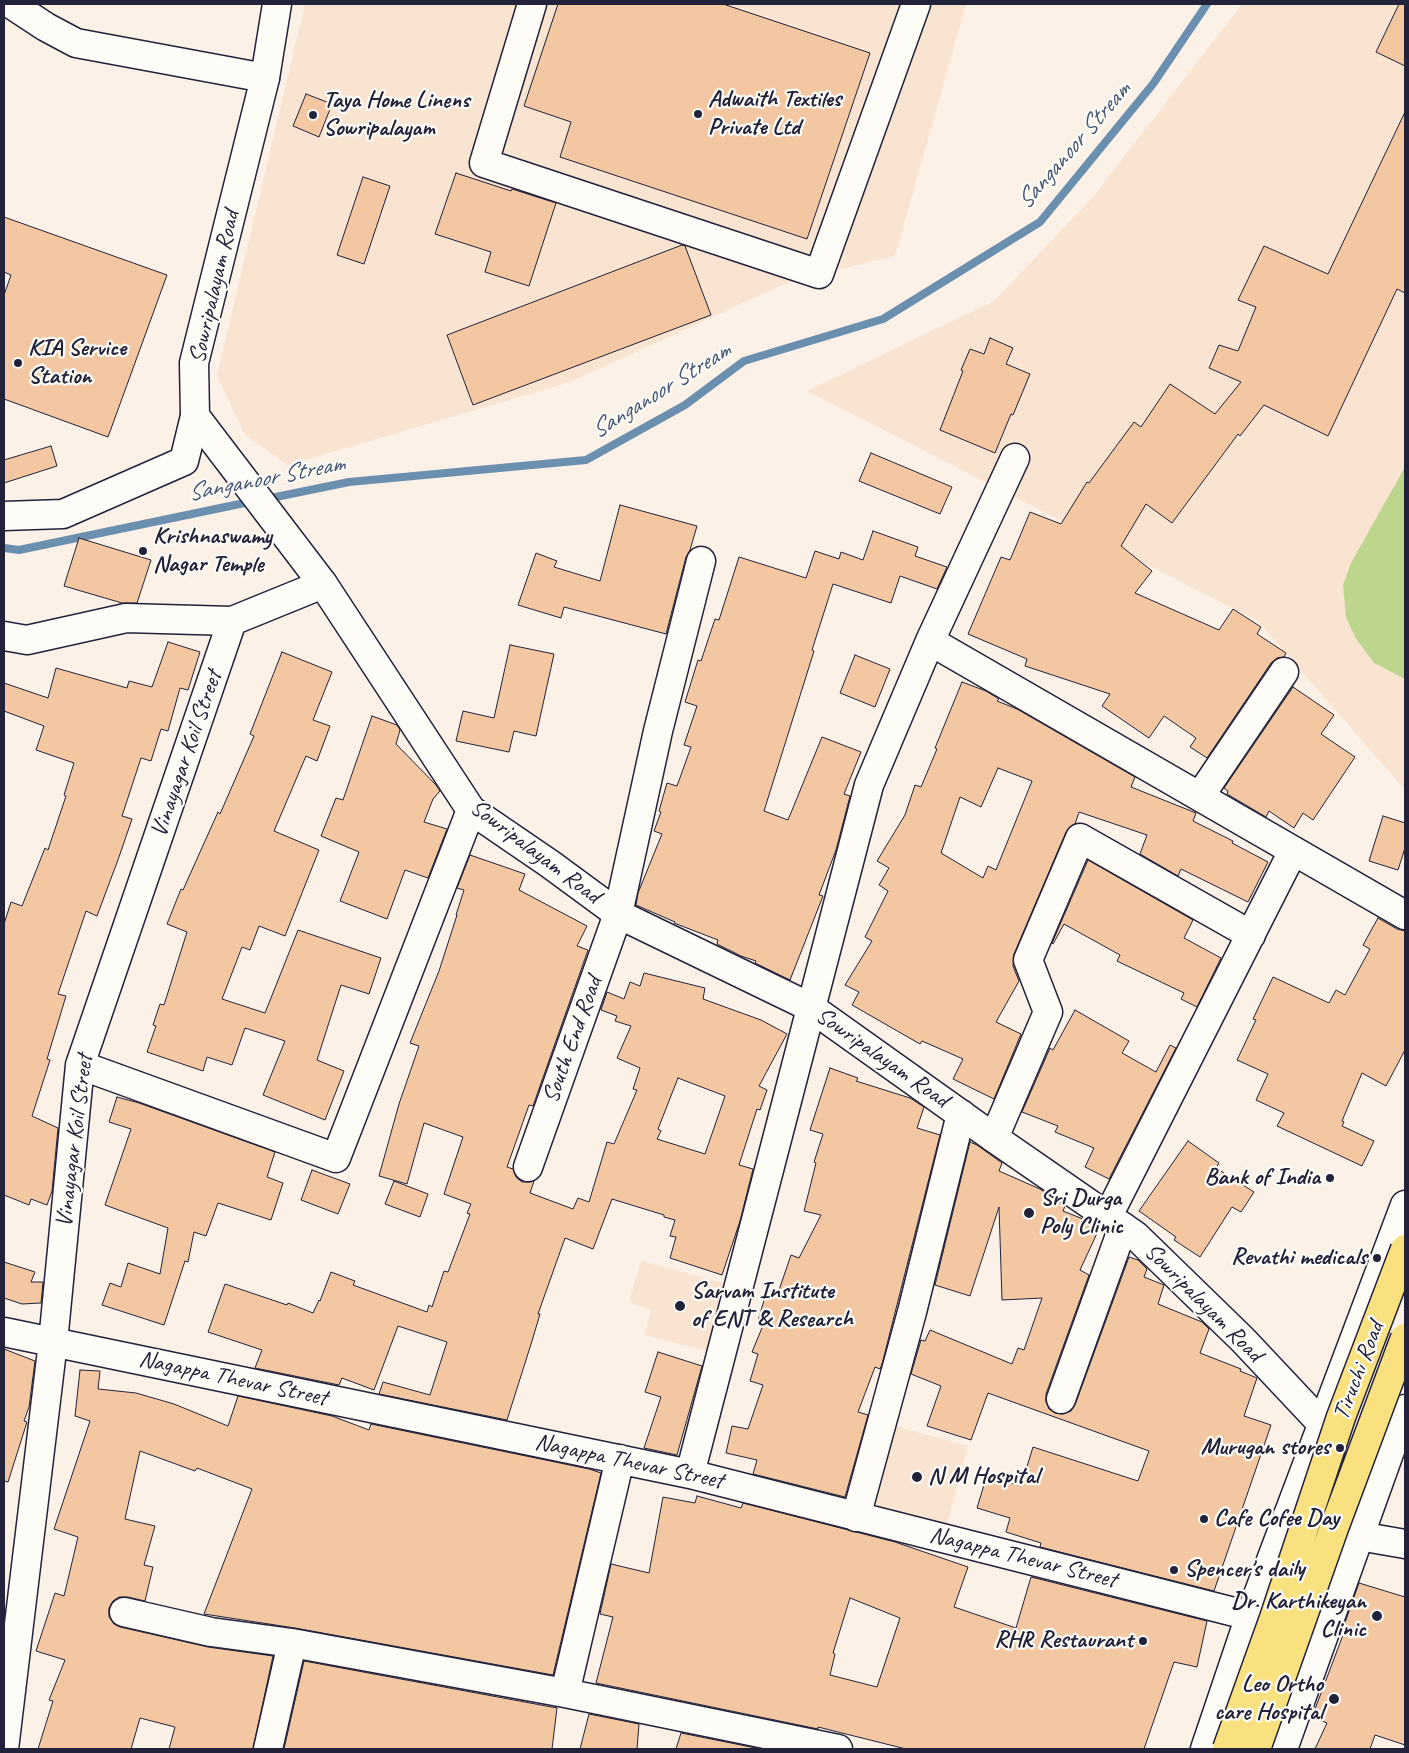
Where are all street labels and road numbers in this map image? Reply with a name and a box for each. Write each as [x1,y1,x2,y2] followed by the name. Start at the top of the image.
[183,208,247,366] street label: Sowripalayam Road
[145,667,229,841] street label: Vinayagar Koil Street
[464,794,606,910] street label: Sowripalayam Road
[537,973,609,1107] street label: South End Road
[810,1001,954,1115] street label: Sowripalayam Road
[50,1053,100,1229] street label: Vinayagar Koil Street
[1138,1238,1268,1368] street label: Sowripalayam Road
[1327,1318,1391,1424] street label: Tiruchi Road
[136,1345,330,1413] street label: Nagappa Thevar Street
[532,1428,726,1496] street label: Nagappa Thevar Street
[927,1521,1119,1595] street label: Nagappa Thevar Street

